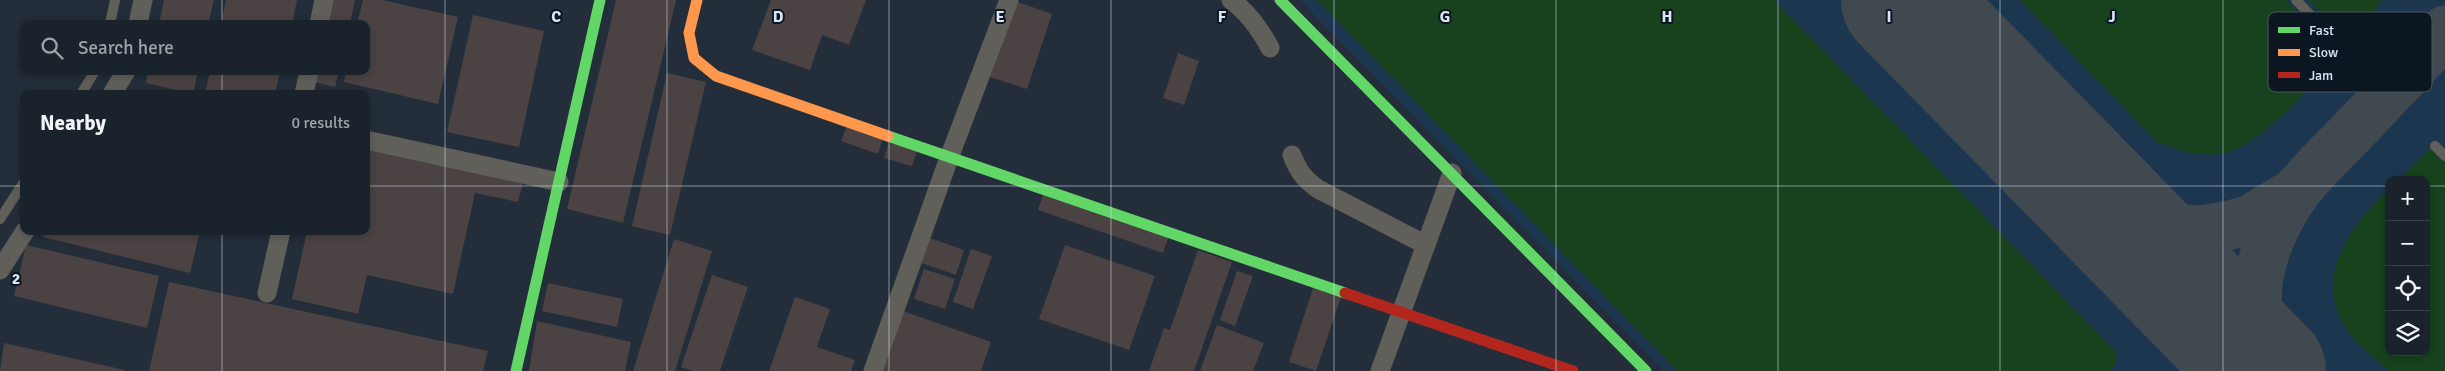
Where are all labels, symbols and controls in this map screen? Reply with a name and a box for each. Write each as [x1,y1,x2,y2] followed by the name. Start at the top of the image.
[551,7,561,27] text: C
[773,7,784,27] text: D
[995,7,1005,27] text: E
[1218,7,1227,27] text: F
[1440,7,1450,27] text: G
[1662,7,1672,27] text: H
[1886,7,1892,27] text: I
[2108,7,2116,27] text: J
[2268,12,2432,92] legend
[20,20,370,75] search box
[2309,22,2334,39] text: Fast
[38,34,66,62] icon: search
[78,36,174,60] text: Search here
[2309,44,2338,61] text: Slow
[2309,67,2333,84] text: Jam
[40,110,106,136] text: Nearby
[291,113,350,133] text: 0 results
[2385,176,2430,356] map controls
[2385,176,2430,221] button: +
[2385,221,2430,266] button: −
[2385,266,2430,311] button: locate
[12,269,20,289] text: 2
[2385,311,2430,356] button: layers

